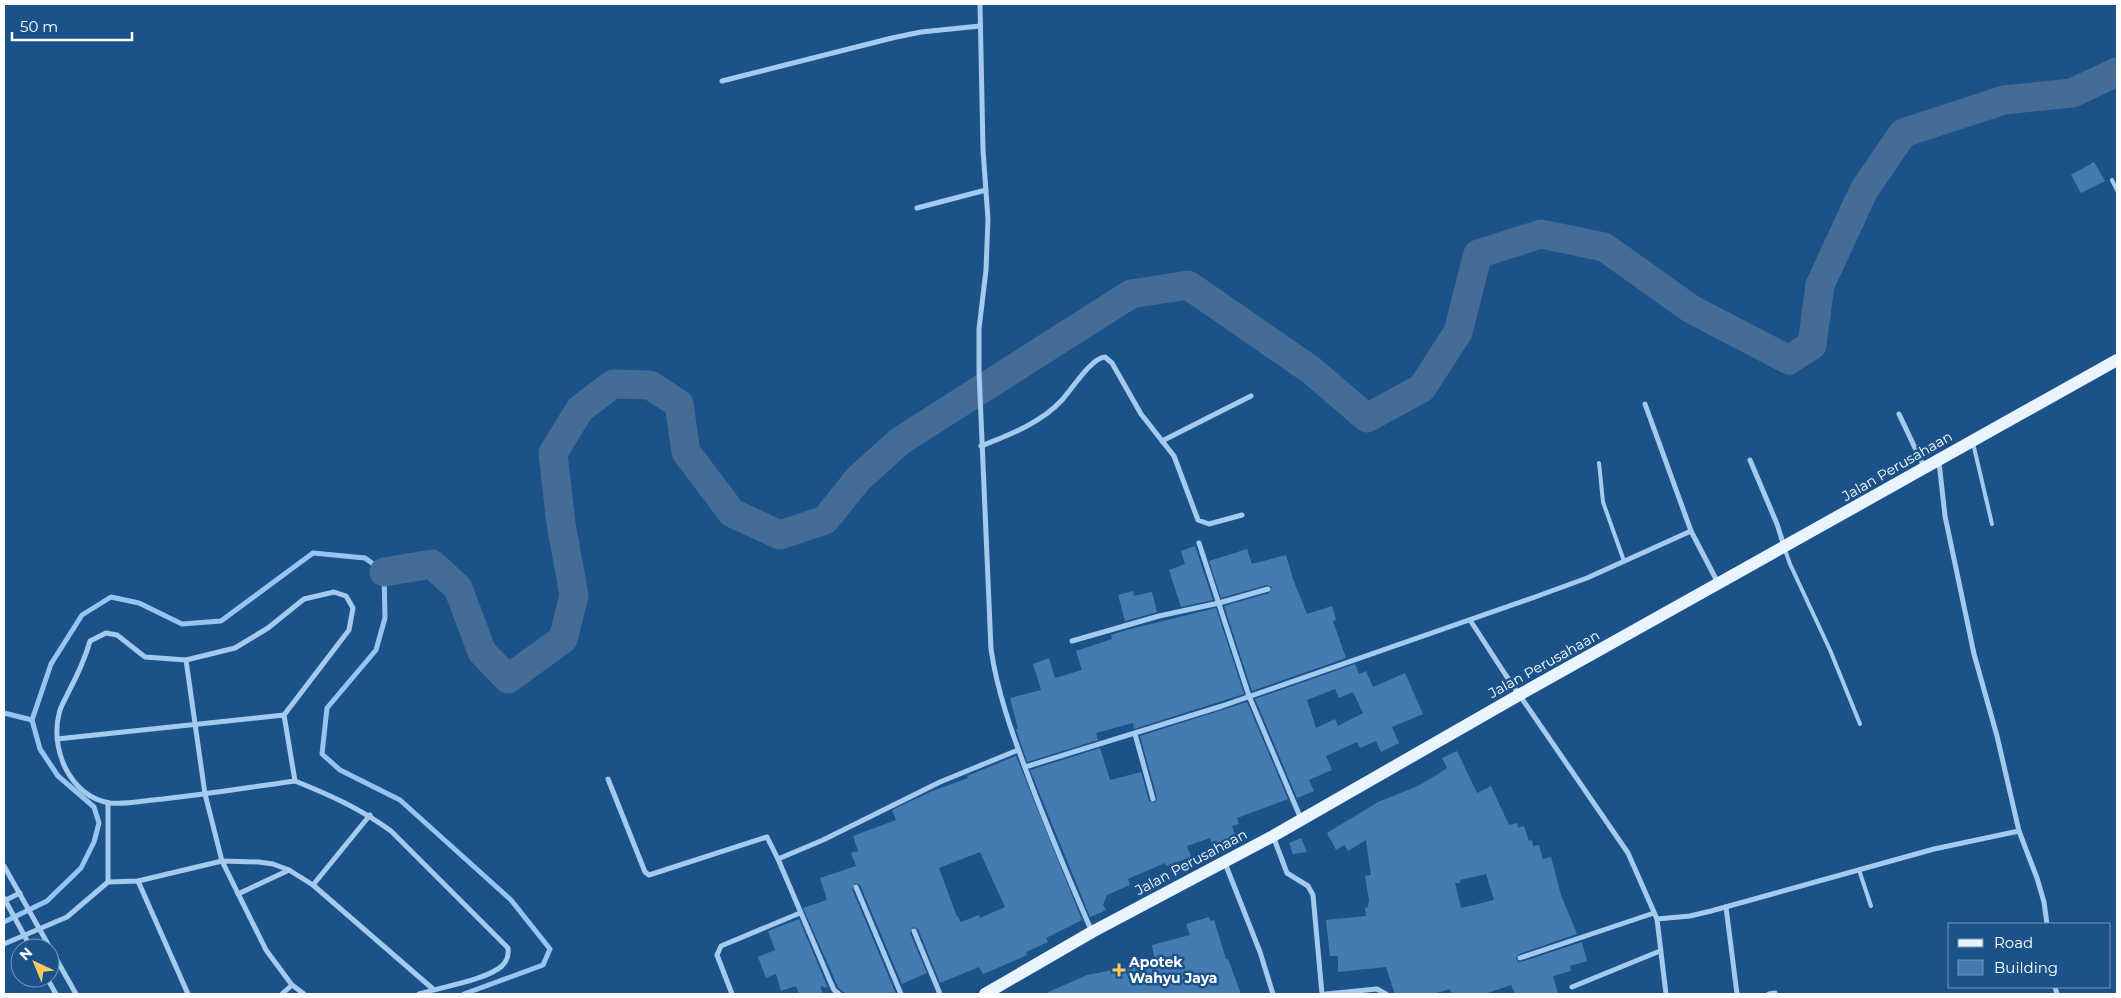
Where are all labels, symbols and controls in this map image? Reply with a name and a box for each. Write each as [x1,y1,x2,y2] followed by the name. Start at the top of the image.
[12,10,132,42] scale bar
[20,17,58,36] text: 50 m
[1838,427,1955,505] street label: Jalan Perusahaan
[1484,626,1603,702] street label: Jalan Perusahaan
[1131,825,1250,900] street label: Jalan Perusahaan
[1948,923,2111,988] legend
[1994,933,2033,952] text: Road
[10,938,60,988] north arrow
[16,943,36,964] text: N
[1128,953,1217,987] place label: Apotek Wahyu Jaya
[1994,958,2058,977] text: Building
[1113,964,1125,976] marker: Apotek Wahyu Jaya

